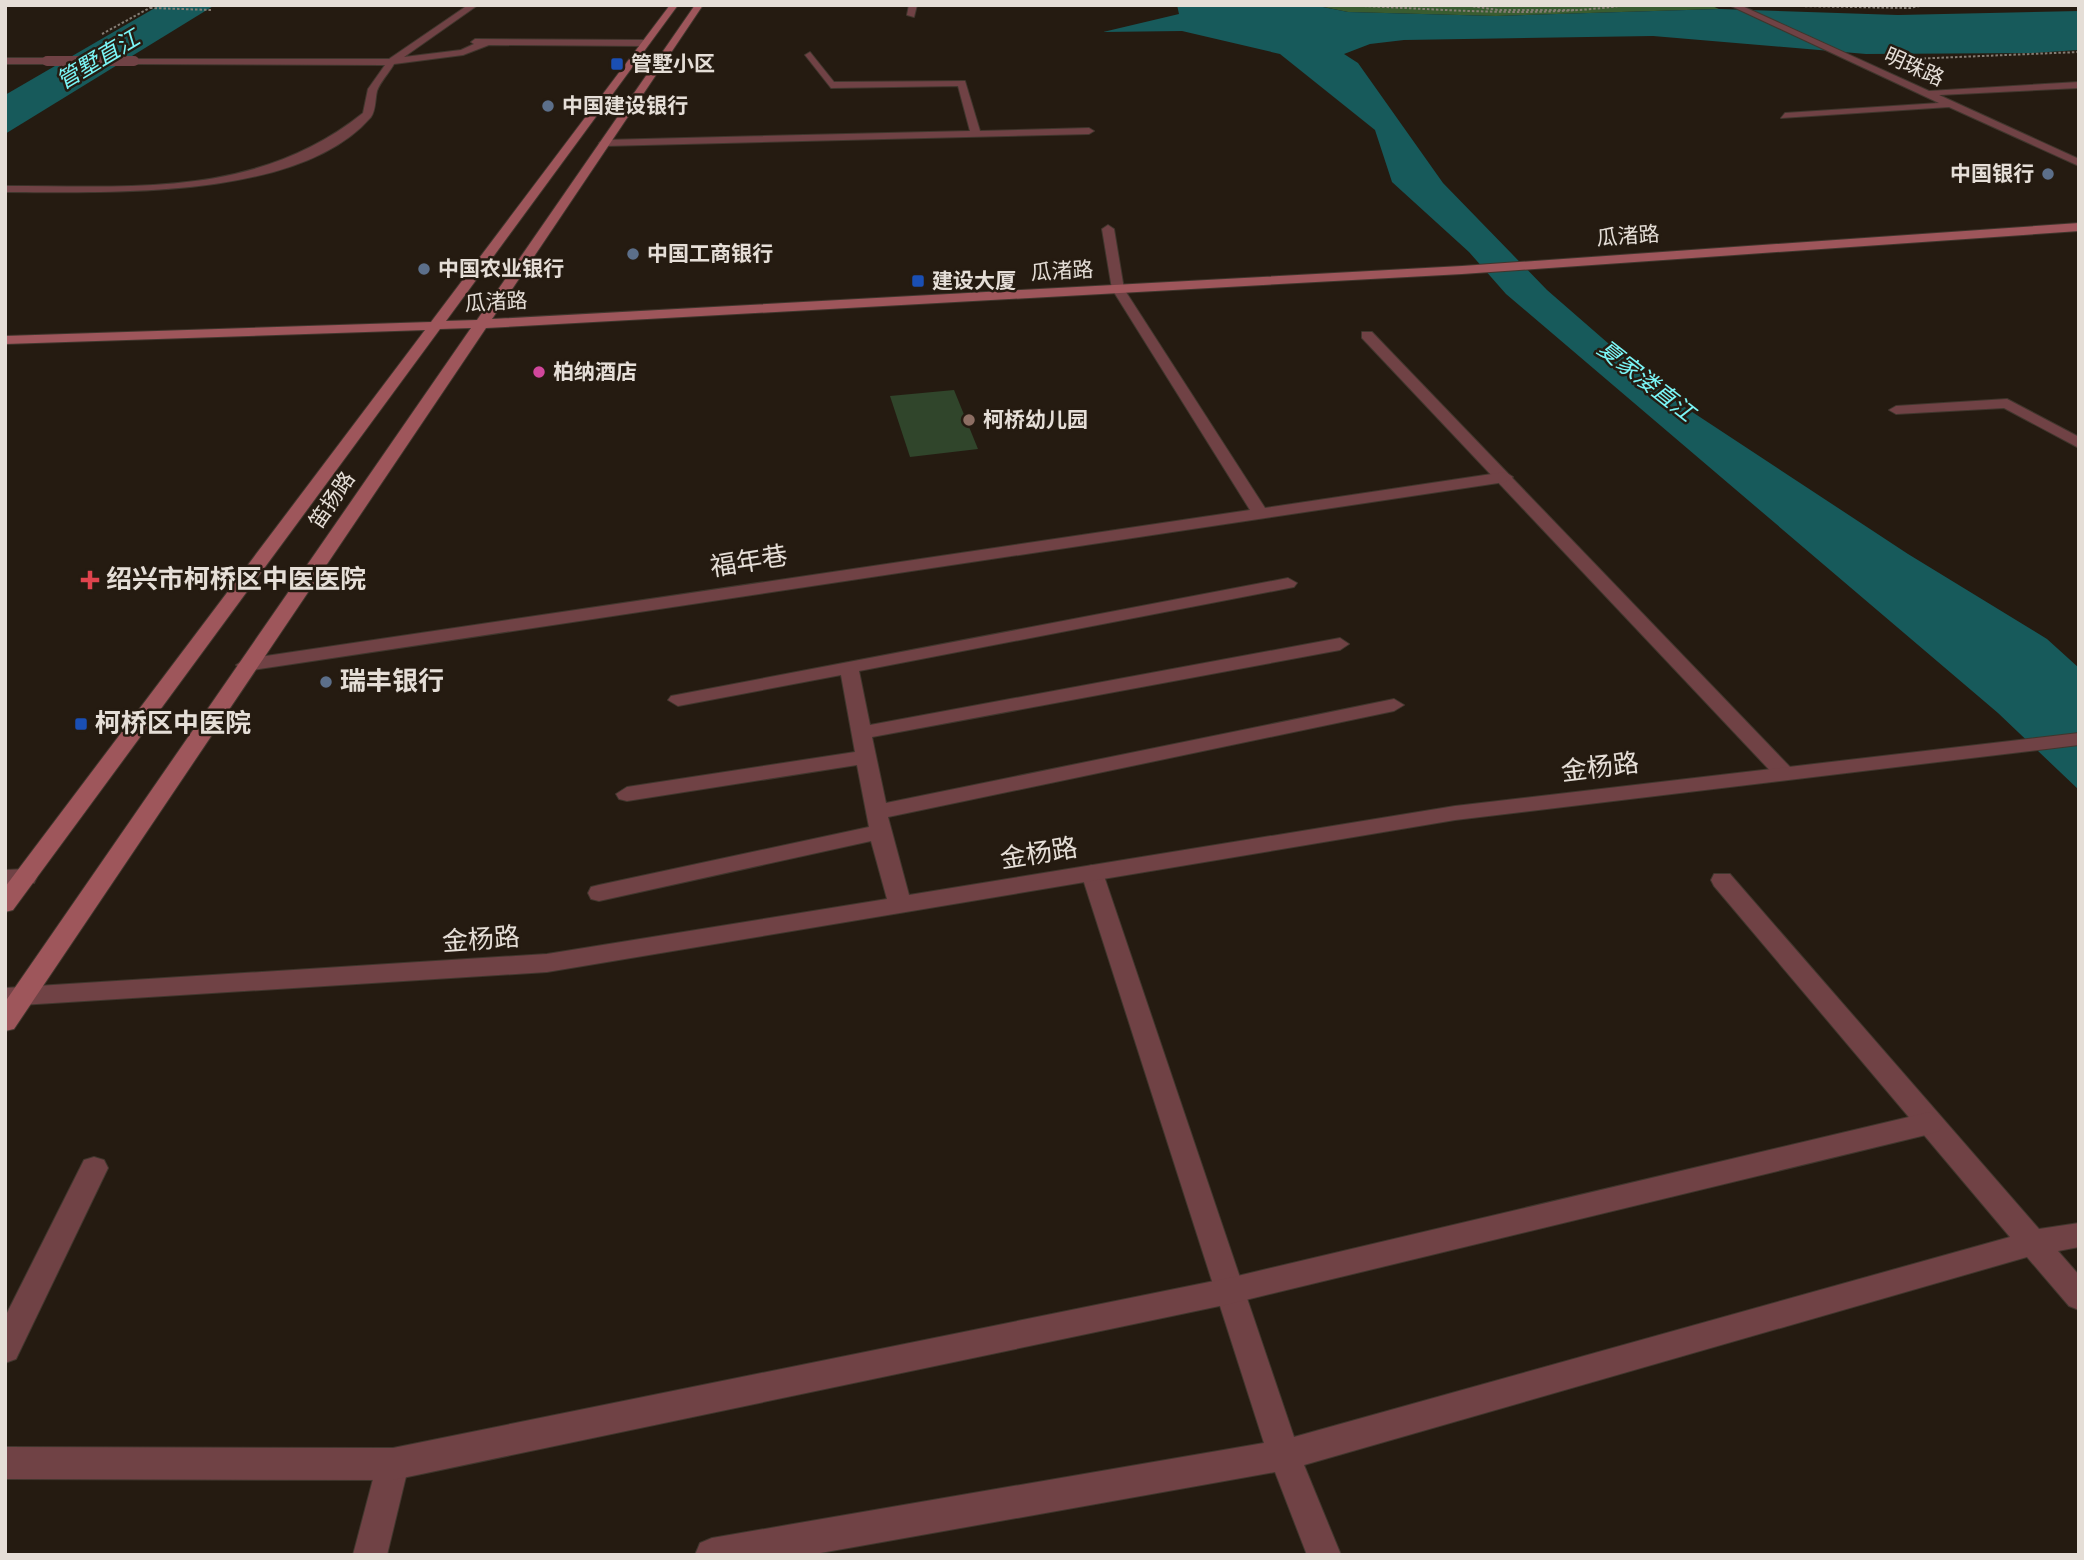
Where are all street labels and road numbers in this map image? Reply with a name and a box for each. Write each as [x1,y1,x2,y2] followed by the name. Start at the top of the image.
[1880,42,1948,92] street label: 明珠路
[1596,221,1660,251] street label: 瓜渚路
[1030,256,1094,286] street label: 瓜渚路
[464,287,528,317] street label: 瓜渚路
[304,467,360,533] street label: 笛扬路
[708,540,790,584] street label: 福年巷
[1559,747,1641,789] street label: 金杨路
[998,832,1080,876] street label: 金杨路
[441,921,521,959] street label: 金杨路

